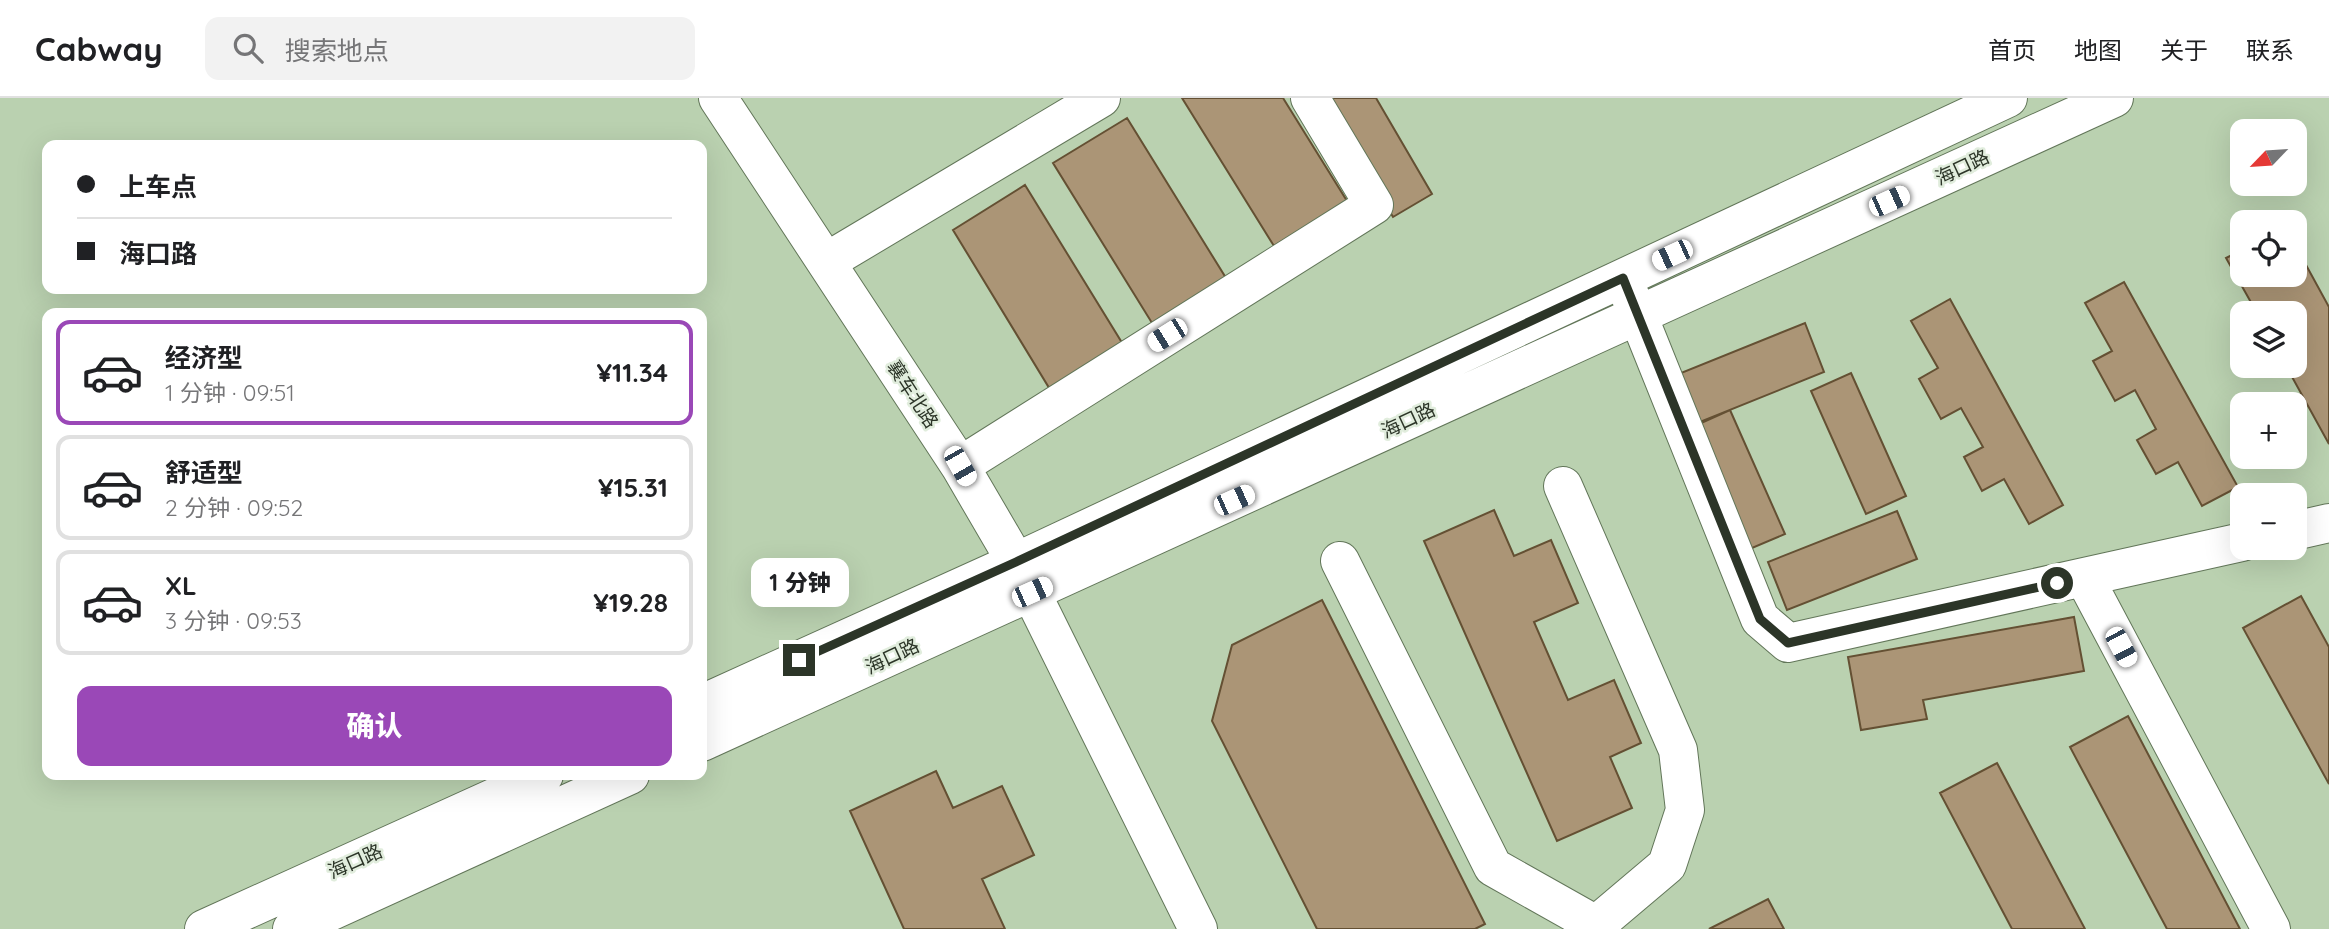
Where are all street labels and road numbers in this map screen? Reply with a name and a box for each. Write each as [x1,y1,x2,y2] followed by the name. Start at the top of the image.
[1931,144,1993,190] street label: 海口路
[882,356,944,432] street label: 襄车北路
[1377,397,1439,443] street label: 海口路
[861,633,923,679] street label: 海口路
[324,838,386,884] street label: 海口路

